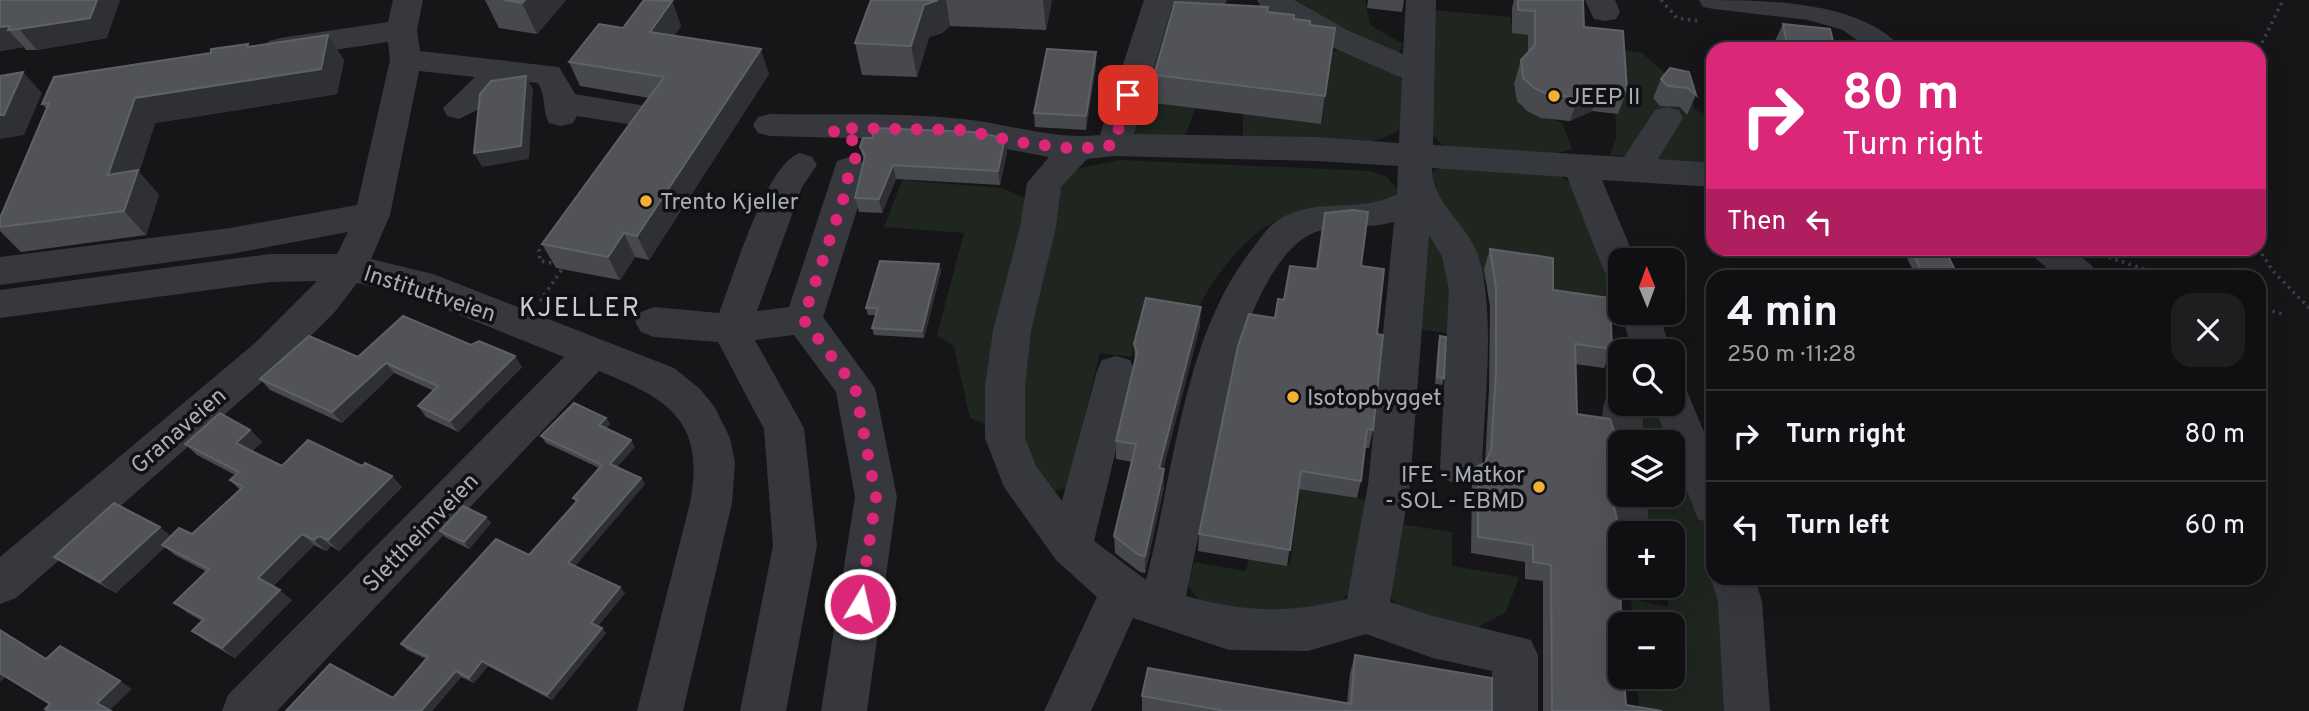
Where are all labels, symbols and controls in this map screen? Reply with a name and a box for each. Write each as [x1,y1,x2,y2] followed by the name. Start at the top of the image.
[1098,65,1158,125] pin
[1842,65,1959,127] text: 80 m
[1727,70,1818,161] icon: right
[1109,76,1147,114] icon: arrive
[1568,84,1641,113] place label: JEEP II
[1546,88,1562,104] marker: JEEP II
[1842,126,1984,166] text: Turn right
[660,189,799,218] place label: Trento Kjeller
[638,193,654,209] marker: Trento Kjeller
[1800,203,1838,241] icon: left
[1727,206,1786,239] text: Then
[1608,248,1685,326] north arrow
[1608,248,1685,689] map controls
[360,260,499,330] street label: Instituttveien
[1727,288,1838,341] text: 4 min
[519,293,641,326] district label: KJELLER
[2171,293,2245,367] button: close
[1608,339,1685,416] button: search
[1727,341,1856,370] text: 250 m · 11:28
[126,382,233,481] street label: Granaveien
[1307,385,1442,414] place label: Isotopbygget
[1285,389,1301,405] marker: Isotopbygget
[1727,417,1765,455] icon: right
[1786,419,1906,452] text: Turn right
[2185,419,2245,452] text: 80 m
[1608,430,1685,507] button: layers
[1385,462,1525,517] place label: IFE - Matkor - SOL - EBMD
[358,468,486,600] street label: Slettheimveien
[1531,479,1547,495] marker: IFE - Matkor - SOL - EBMD
[1727,508,1765,546] icon: left
[1786,510,1890,543] text: Turn left
[2185,510,2245,543] text: 60 m
[1608,521,1685,598] button: +
[823,567,897,641] position arrow
[1608,612,1685,689] button: −

